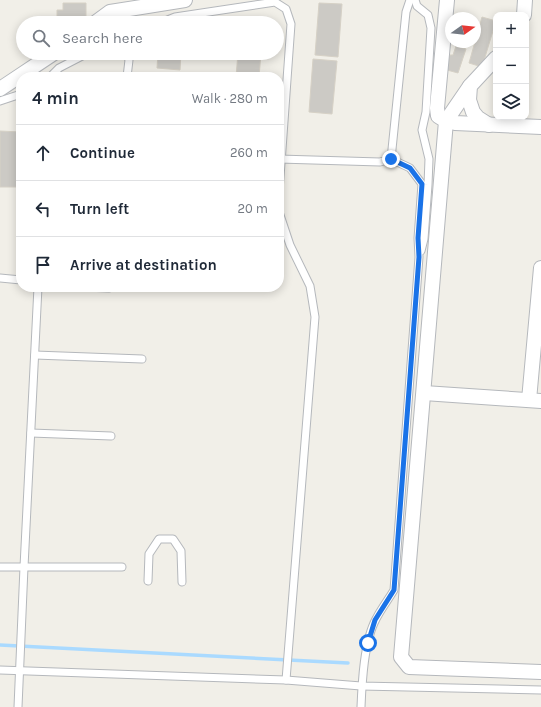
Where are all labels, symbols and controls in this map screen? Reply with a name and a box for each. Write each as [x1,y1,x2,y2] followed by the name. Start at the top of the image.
[445,12,481,48] north arrow
[493,12,529,120] map controls
[493,12,529,48] button: +
[16,16,284,60] search box
[30,27,52,49] icon: search
[62,29,143,47] text: Search here
[493,48,529,84] button: −
[493,84,529,120] button: layers
[32,88,79,108] text: 4 min
[192,91,268,106] text: Walk · 280 m
[32,142,54,164] icon: ahead
[70,144,135,162] text: Continue
[230,145,268,160] text: 260 m
[382,150,400,168] route end
[32,198,54,220] icon: left
[70,200,129,218] text: Turn left
[238,201,268,216] text: 20 m
[32,254,54,276] icon: arrive
[70,256,217,274] text: Arrive at destination
[359,634,377,652] route start

